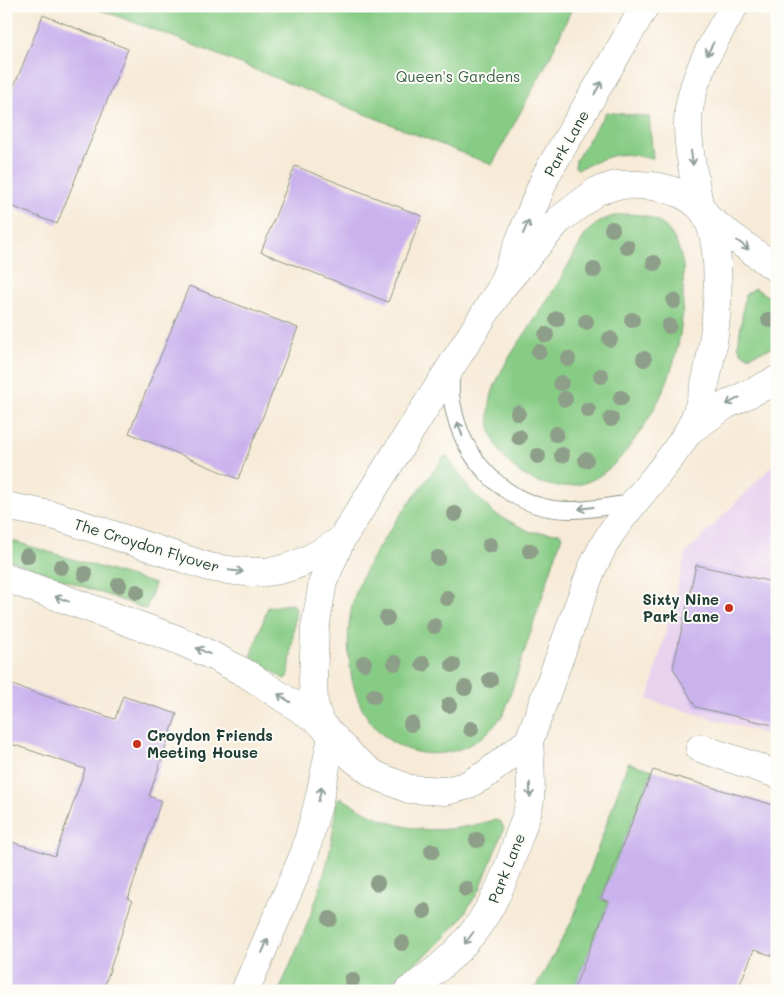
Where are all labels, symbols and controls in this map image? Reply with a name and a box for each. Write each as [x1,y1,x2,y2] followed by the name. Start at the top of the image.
[705,41,715,56] one-way arrow
[396,66,520,86] park label: Queen's Gardens
[593,81,603,95] one-way arrow
[539,106,593,180] street label: Park Lane
[687,149,697,165] one-way arrow
[522,219,531,234] one-way arrow
[736,239,749,250] one-way arrow
[727,397,741,407] one-way arrow
[455,421,464,437] one-way arrow
[578,503,594,513] one-way arrow
[72,513,222,577] street label: The Croydon Flyover
[228,566,244,576] one-way arrow
[642,589,719,626] place label: Sixty Nine Park Lane
[54,594,70,603] one-way arrow
[723,602,735,614] marker: Sixty Nine Park Lane
[196,646,211,656] one-way arrow
[277,693,291,703] one-way arrow
[147,725,273,762] place label: Croydon Friends Meeting House
[131,738,143,750] marker: Croydon Friends Meeting House
[525,781,535,797] one-way arrow
[316,786,325,802] one-way arrow
[483,830,529,906] street label: Park Lane
[464,931,475,944] one-way arrow
[260,939,270,954] one-way arrow

